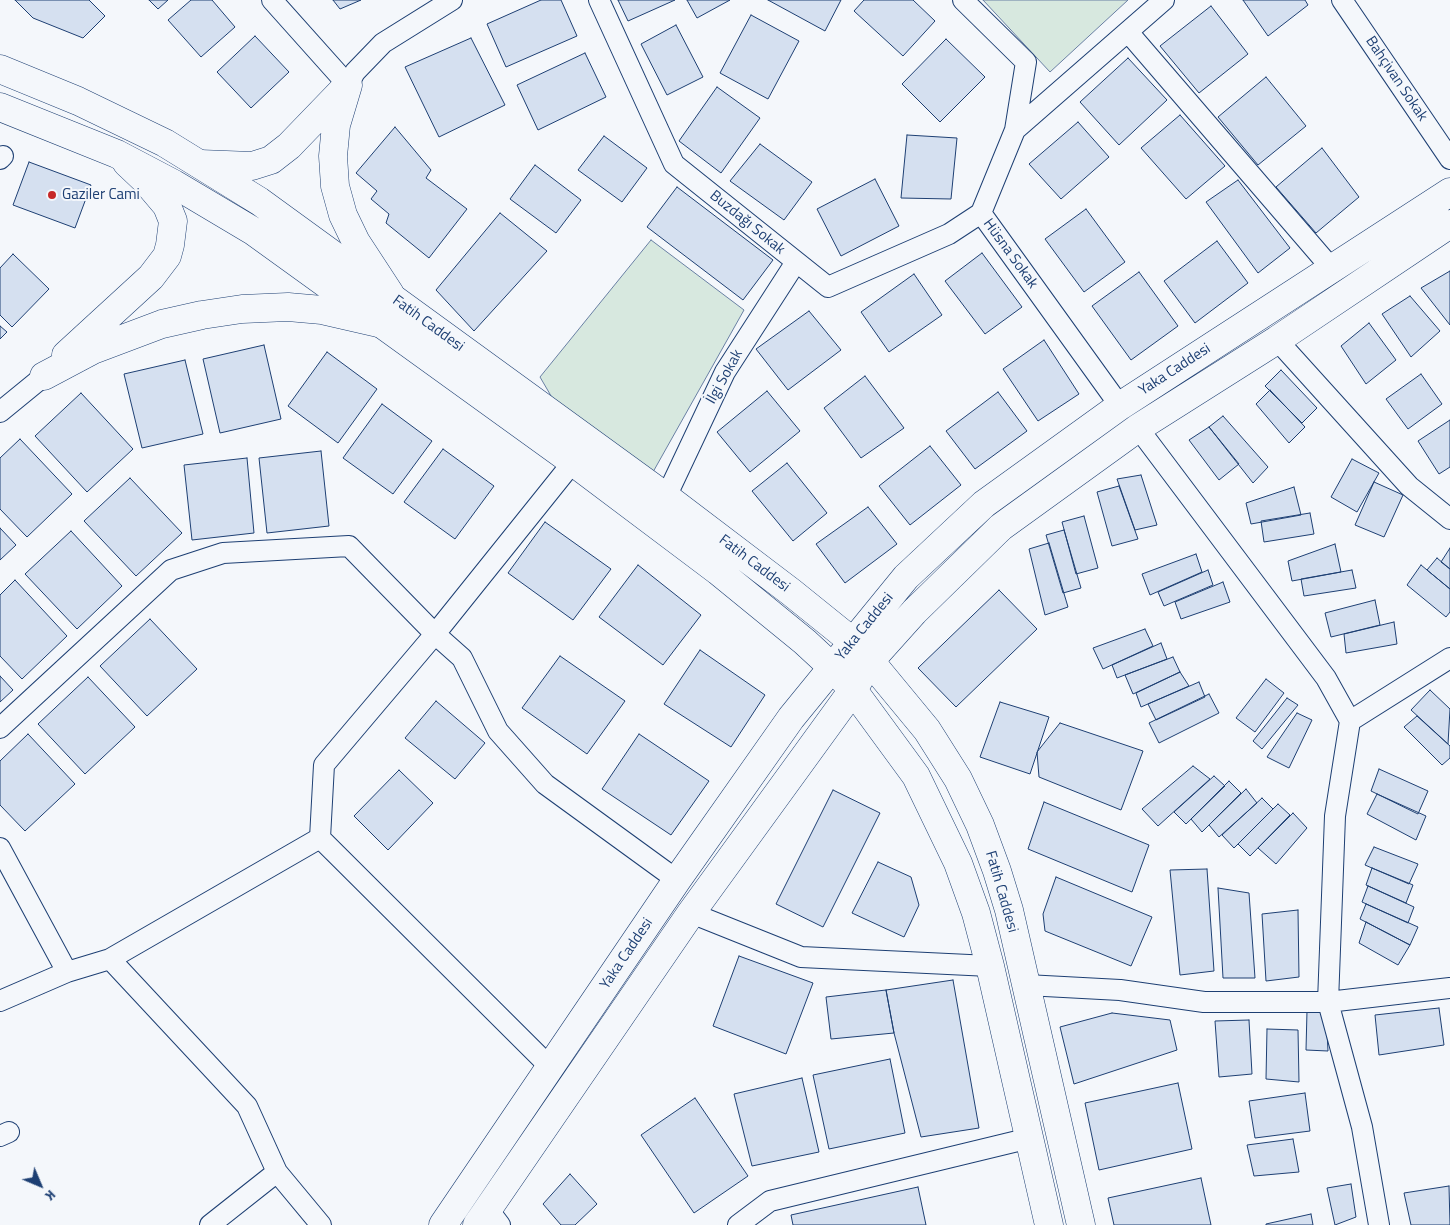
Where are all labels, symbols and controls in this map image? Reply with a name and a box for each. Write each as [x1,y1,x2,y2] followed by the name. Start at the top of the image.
[1361,33,1431,125] street label: Bahçivan Sokak
[62,186,140,204] place label: Gaziler Cami
[706,187,788,259] street label: Buzdağı Sokak
[46,189,58,201] marker: Gaziler Cami
[979,216,1041,292] street label: Hüsna Sokak
[389,292,467,356] street label: Fatih Caddesi
[1136,340,1214,400] street label: Yaka Caddesi
[703,347,747,407] street label: İlgi Sokak
[715,531,793,597] street label: Fatih Caddesi
[832,589,898,665] street label: Yaka Caddesi
[981,849,1021,935] street label: Fatih Caddesi
[597,915,657,993] street label: Yaka Caddesi
[15,1160,65,1210] north arrow
[41,1186,61,1206] text: K

